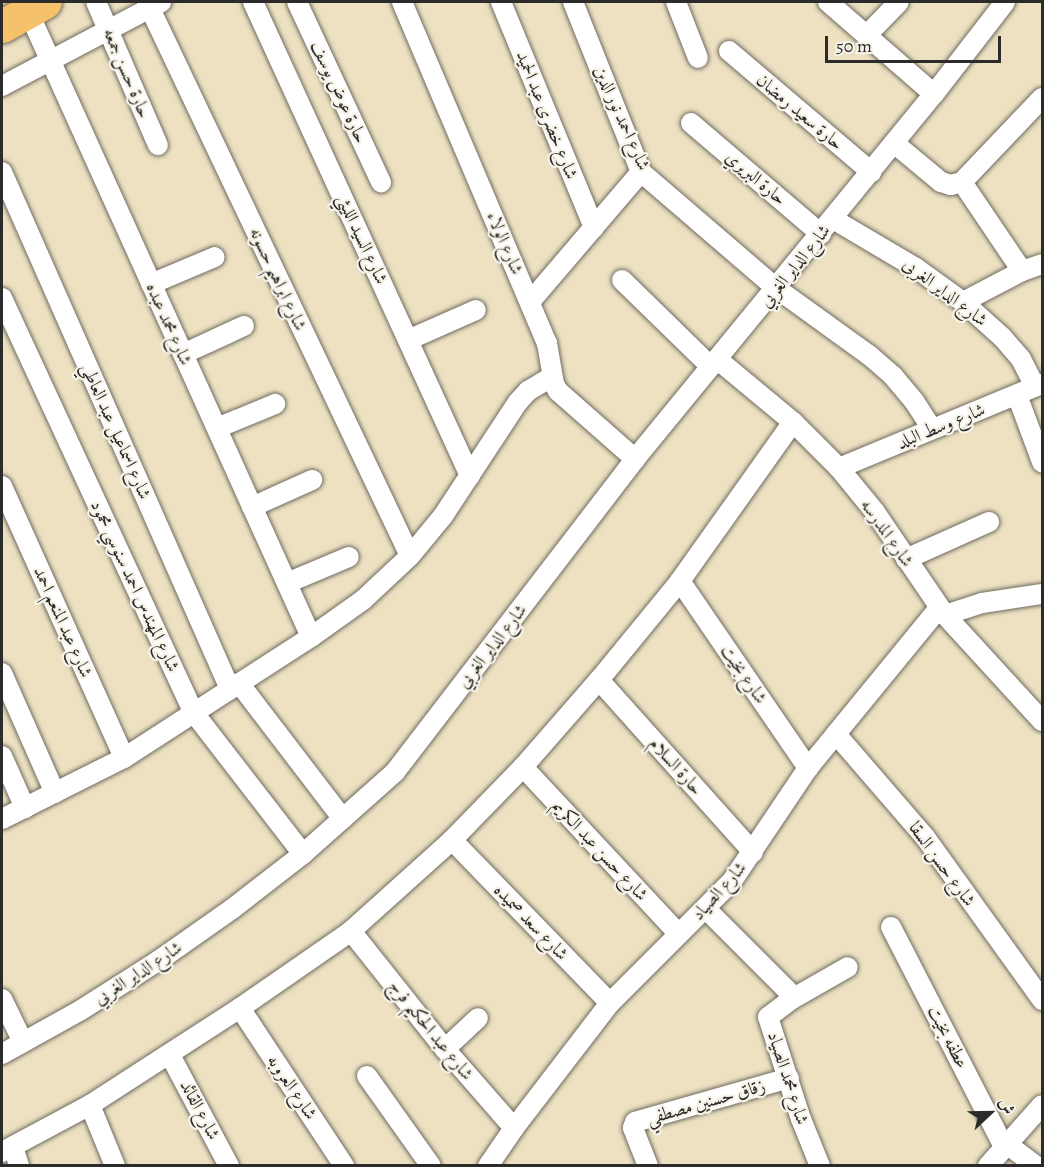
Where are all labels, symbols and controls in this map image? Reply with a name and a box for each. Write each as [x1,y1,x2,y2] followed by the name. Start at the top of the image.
[828,24,1004,62] scale bar
[98,25,156,121] street label: حارة حسن جمعه
[836,34,872,58] text: 50 m
[306,37,372,147] street label: حارة عوض يوسف
[511,48,583,182] street label: شارع خضرى عبد الحميد
[589,62,655,174] street label: شارع احمد نور الدين
[752,69,848,155] street label: حارة سعيد رمضان
[721,146,791,210] street label: حارة البريري
[332,191,392,287] street label: شارع السيد الليثي
[482,208,528,278] street label: شارع الولاء
[755,220,835,312] street label: شارع الداير الغربي
[245,224,311,334] street label: شارع ابراهيم حسونه
[898,253,992,331] street label: شارع الداير الغربى
[141,279,197,369] street label: شارع محمد عبده
[76,359,156,503] street label: شارع اسماعيل عبد العاطي
[894,399,988,453] street label: شارع وسط البلد
[856,495,918,571] street label: شارع المدرسه
[86,497,184,675] street label: شارع المهندس احمد سنوسي محمود
[29,563,97,681] street label: شارع عبد المنعم احمد
[453,600,531,692] street label: شارع الداير الغربي
[716,640,772,708] street label: شارع بخيت
[644,733,708,799] street label: حارة السلام
[547,795,653,905] street label: شارع حسن عبد الكريم
[904,817,980,911] street label: شارع حسن السقا
[687,857,751,925] street label: شارع الصياد
[489,879,573,965] street label: شارع سعد صميده
[90,937,186,1009] street label: شارع الداير الغربي
[384,976,478,1084] street label: شارع عبد الحكيم فرج
[923,1002,973,1072] street label: عطفه بخيت
[763,1029,813,1127] street label: شارع محمد الصياد
[262,1050,322,1124] street label: شارع العروبه
[644,1075,768,1129] street label: زقاق حسنين مصطفي
[175,1076,225,1144] street label: شارع القائد
[960,1083,1020,1143] north arrow
[994,1095,1020,1118] text: ش

